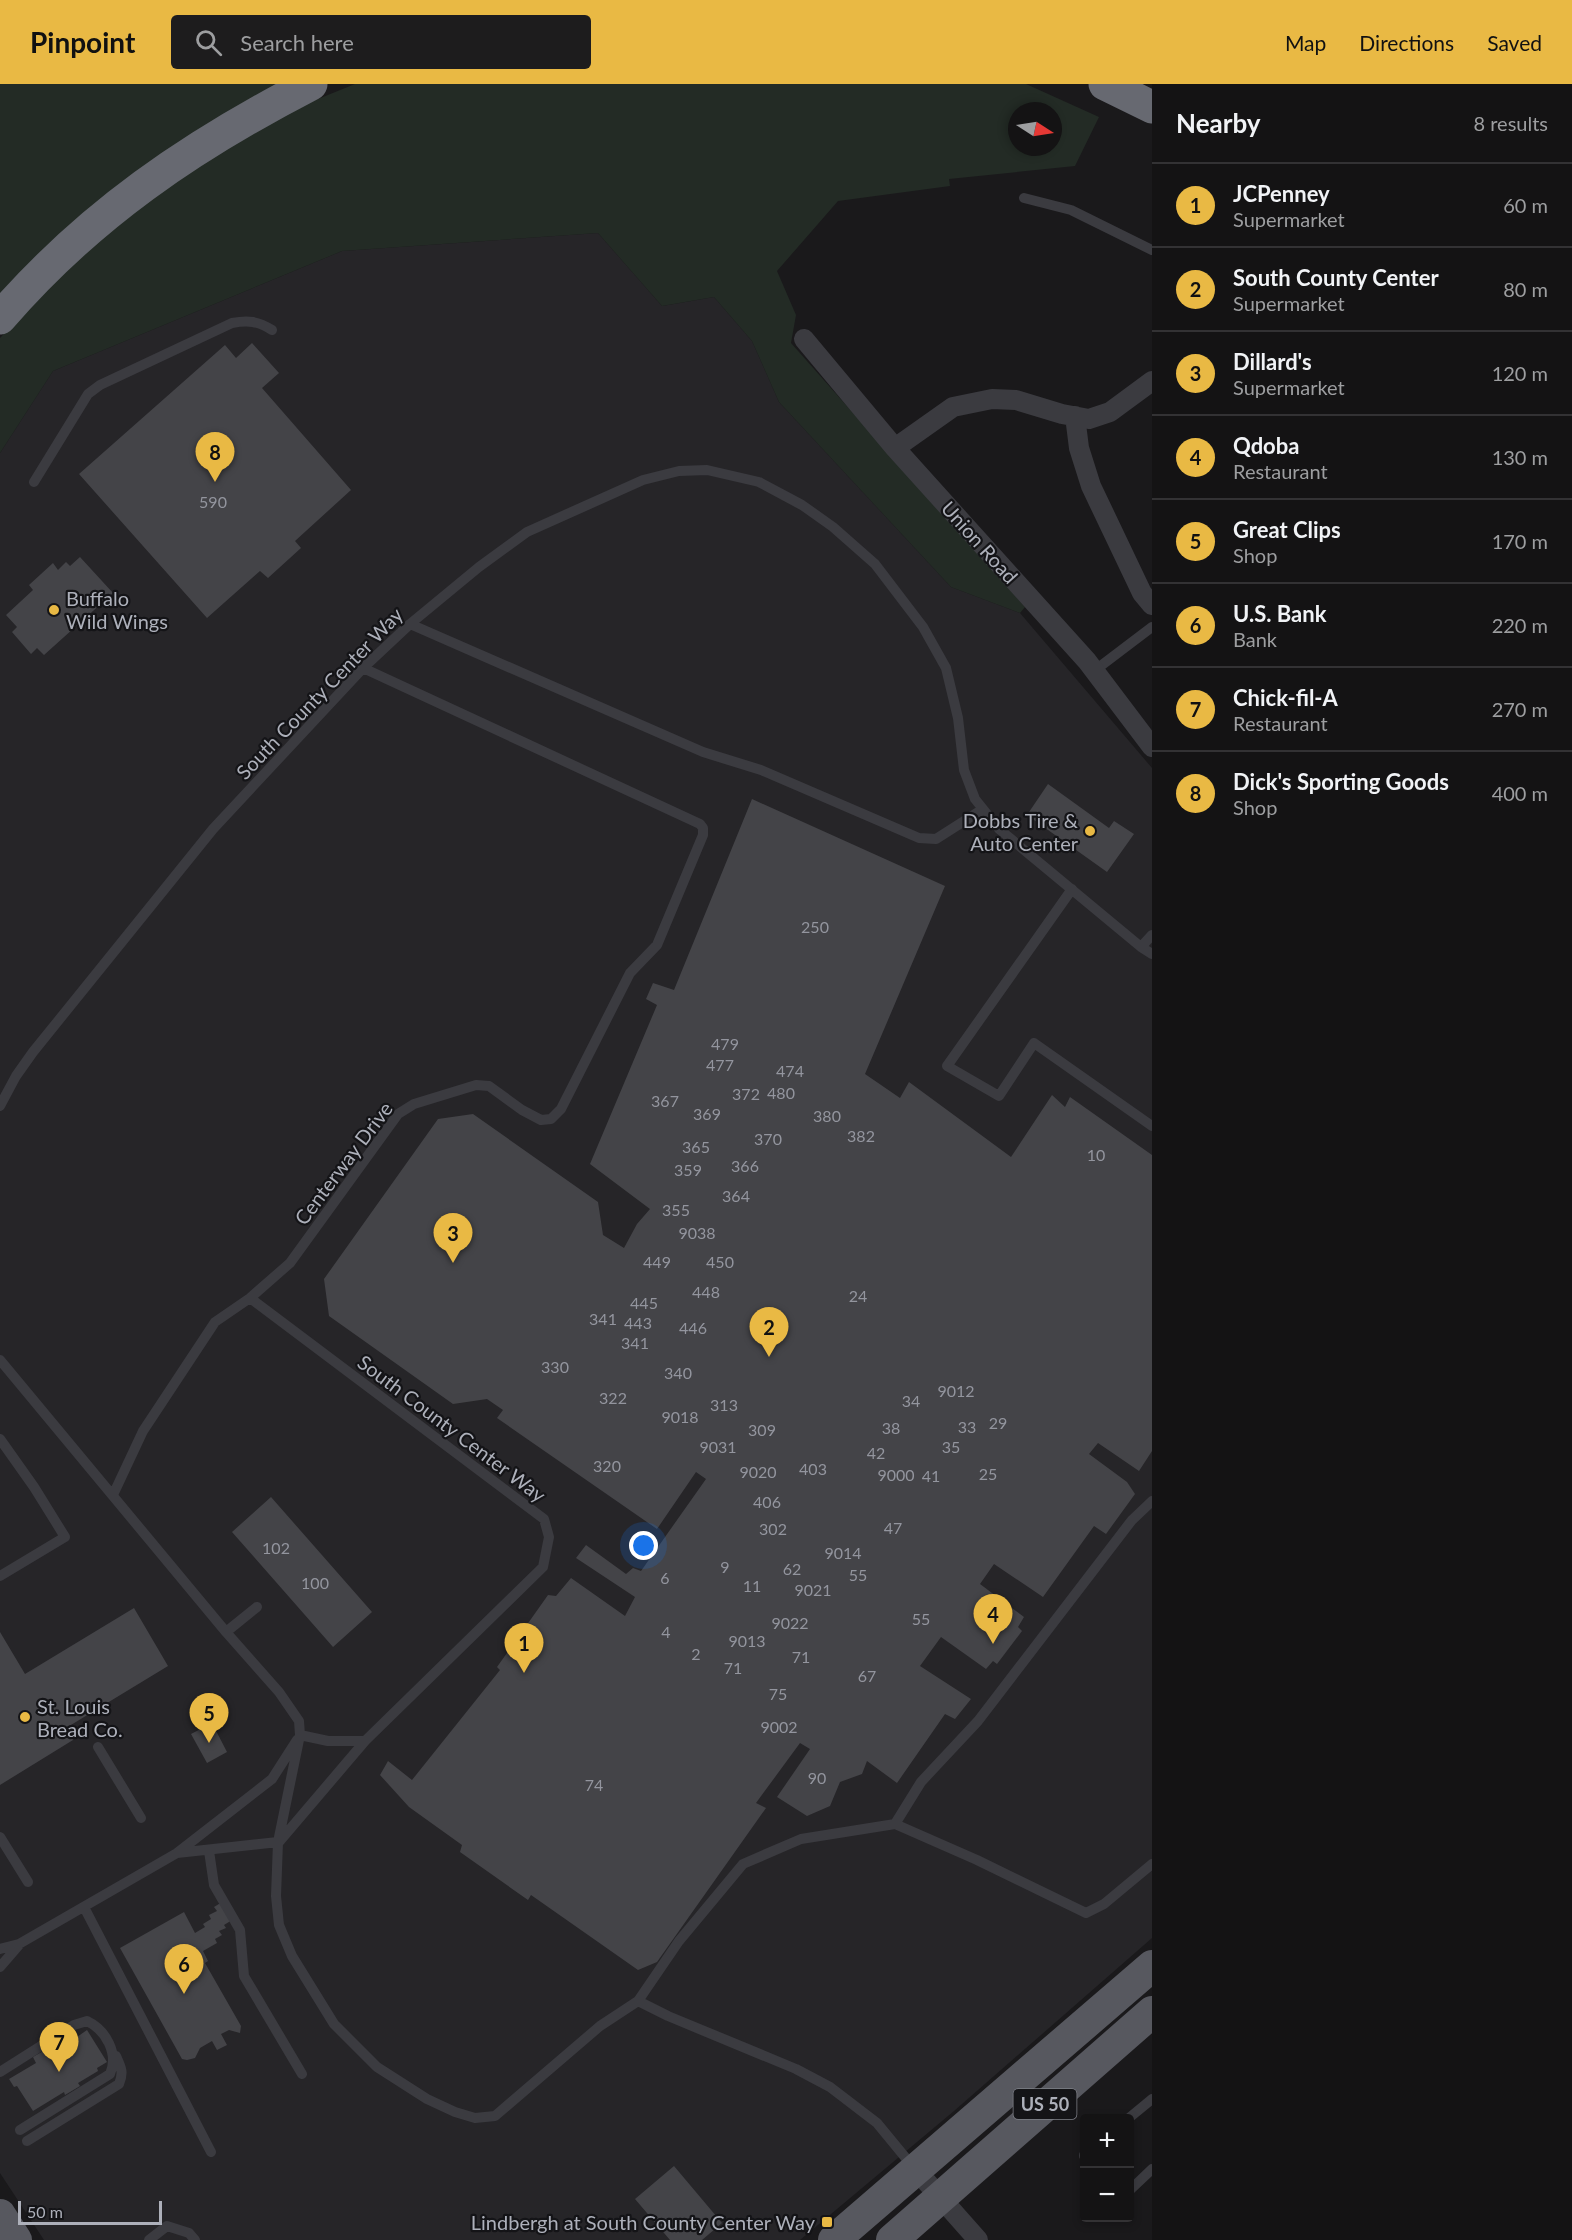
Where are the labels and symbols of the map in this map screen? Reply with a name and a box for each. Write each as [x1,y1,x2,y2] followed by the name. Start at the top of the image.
[1008,102,1062,156] north arrow
[196,432,234,482] pin: 8
[199,492,227,511] house number: 590
[937,496,1023,588] street label: Union Road
[66,586,168,633] place label: Buffalo Wild Wings
[231,602,408,784] street label: South County Center Way
[47,603,61,617] marker: Buffalo Wild Wings
[963,808,1079,855] place label: Dobbs Tire & Auto Center
[1083,824,1097,838] marker: Dobbs Tire & Auto Center
[801,917,829,936] house number: 250
[711,1034,739,1053] house number: 479
[706,1055,734,1074] house number: 477
[776,1061,804,1080] house number: 474
[767,1083,795,1102] house number: 480
[732,1084,760,1103] house number: 372
[651,1091,679,1110] house number: 367
[289,1097,397,1229] street label: Centerway Drive
[693,1104,721,1123] house number: 369
[813,1106,841,1125] house number: 380
[847,1126,875,1145] house number: 382
[754,1129,782,1148] house number: 370
[682,1137,710,1156] house number: 365
[1087,1145,1105,1164] house number: 10
[731,1156,759,1175] house number: 366
[674,1160,702,1179] house number: 359
[722,1186,750,1205] house number: 364
[662,1200,690,1219] house number: 355
[434,1214,472,1263] pin: 3
[678,1223,716,1242] house number: 9038
[643,1252,671,1271] house number: 449
[706,1252,734,1271] house number: 450
[692,1282,720,1301] house number: 448
[849,1286,867,1305] house number: 24
[630,1293,658,1312] house number: 445
[750,1308,788,1357] pin: 2
[589,1309,617,1328] house number: 341
[624,1313,652,1332] house number: 443
[679,1318,707,1337] house number: 446
[621,1333,649,1352] house number: 341
[353,1349,551,1507] street label: South County Center Way
[541,1357,569,1376] house number: 330
[664,1363,692,1382] house number: 340
[937,1381,975,1400] house number: 9012
[599,1388,627,1407] house number: 322
[902,1391,920,1410] house number: 34
[710,1395,738,1414] house number: 313
[661,1407,699,1426] house number: 9018
[989,1413,1007,1432] house number: 29
[958,1417,976,1436] house number: 33
[882,1418,900,1437] house number: 38
[748,1420,776,1439] house number: 309
[699,1437,737,1456] house number: 9031
[942,1437,960,1456] house number: 35
[867,1443,885,1462] house number: 42
[593,1456,621,1475] house number: 320
[799,1459,827,1478] house number: 403
[739,1462,777,1481] house number: 9020
[979,1464,997,1483] house number: 25
[877,1465,915,1484] house number: 9000
[922,1466,940,1485] house number: 41
[753,1492,781,1511] house number: 406
[884,1518,902,1537] house number: 47
[759,1519,787,1538] house number: 302
[629,1531,658,1560] your location
[262,1538,290,1557] house number: 102
[824,1543,862,1562] house number: 9014
[720,1557,730,1576] house number: 9
[783,1559,801,1578] house number: 62
[849,1565,867,1584] house number: 55
[660,1568,670,1587] house number: 6
[301,1573,329,1592] house number: 100
[743,1576,761,1595] house number: 11
[794,1580,832,1599] house number: 9021
[974,1594,1012,1644] pin: 4
[912,1609,930,1628] house number: 55
[771,1613,809,1632] house number: 9022
[661,1622,671,1641] house number: 4
[504,1624,544,1673] pin: 1
[728,1631,766,1650] house number: 9013
[691,1644,701,1663] house number: 2
[792,1647,810,1666] house number: 71
[724,1658,742,1677] house number: 71
[858,1666,876,1685] house number: 67
[769,1684,787,1703] house number: 75
[37,1694,123,1741] place label: St. Louis Bread Co.
[190,1694,228,1743] pin: 5
[18,1710,32,1724] marker: St. Louis Bread Co.
[760,1717,798,1736] house number: 9002
[808,1768,826,1787] house number: 90
[585,1775,603,1794] house number: 74
[164,1944,204,1994] pin: 6
[40,2022,78,2072] pin: 7
[1014,2089,1076,2119] road number: US 50
[18,2198,162,2226] scale bar
[471,2210,816,2234] place label: Lindbergh at South County Center Way
[820,2215,834,2229] marker: Lindbergh at South County Center Way

